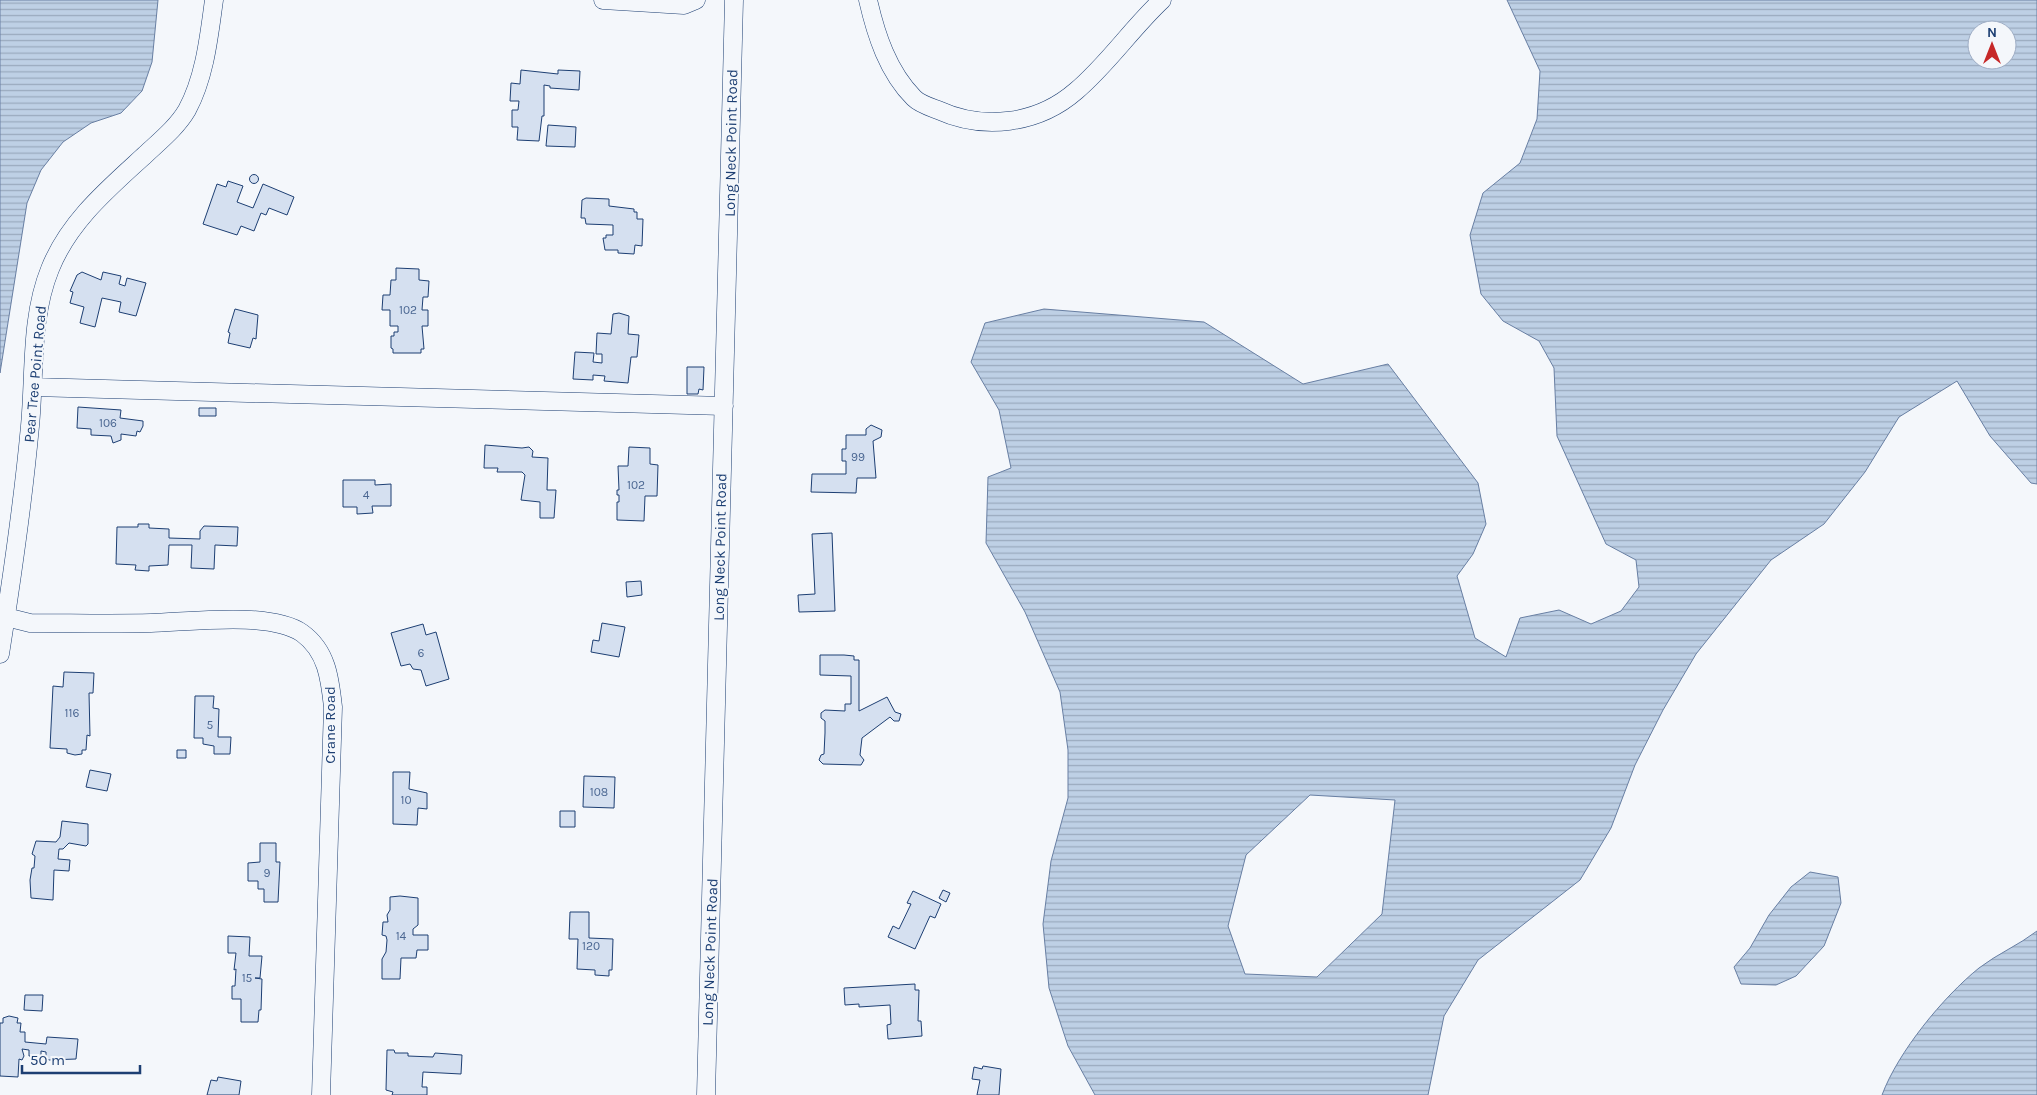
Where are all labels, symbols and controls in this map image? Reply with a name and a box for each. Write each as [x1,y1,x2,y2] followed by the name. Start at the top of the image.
[1967,20,2017,70] north arrow
[1987,24,1997,41] text: N
[721,69,741,217] street label: Long Neck Point Road
[399,303,417,317] house number: 102
[20,305,50,443] street label: Pear Tree Point Road
[99,416,117,430] house number: 106
[851,450,865,464] house number: 99
[710,473,730,621] street label: Long Neck Point Road
[627,478,645,492] house number: 102
[363,488,370,502] house number: 4
[418,646,425,660] house number: 6
[321,686,339,764] street label: Crane Road
[65,706,80,720] house number: 116
[207,718,214,732] house number: 5
[590,785,608,799] house number: 108
[400,793,412,807] house number: 10
[264,866,271,880] house number: 9
[698,878,722,1026] street label: Long Neck Point Road
[396,929,407,943] house number: 14
[582,939,600,953] house number: 120
[242,971,253,985] house number: 15
[22,1042,140,1074] scale bar
[30,1051,65,1069] text: 50 m

